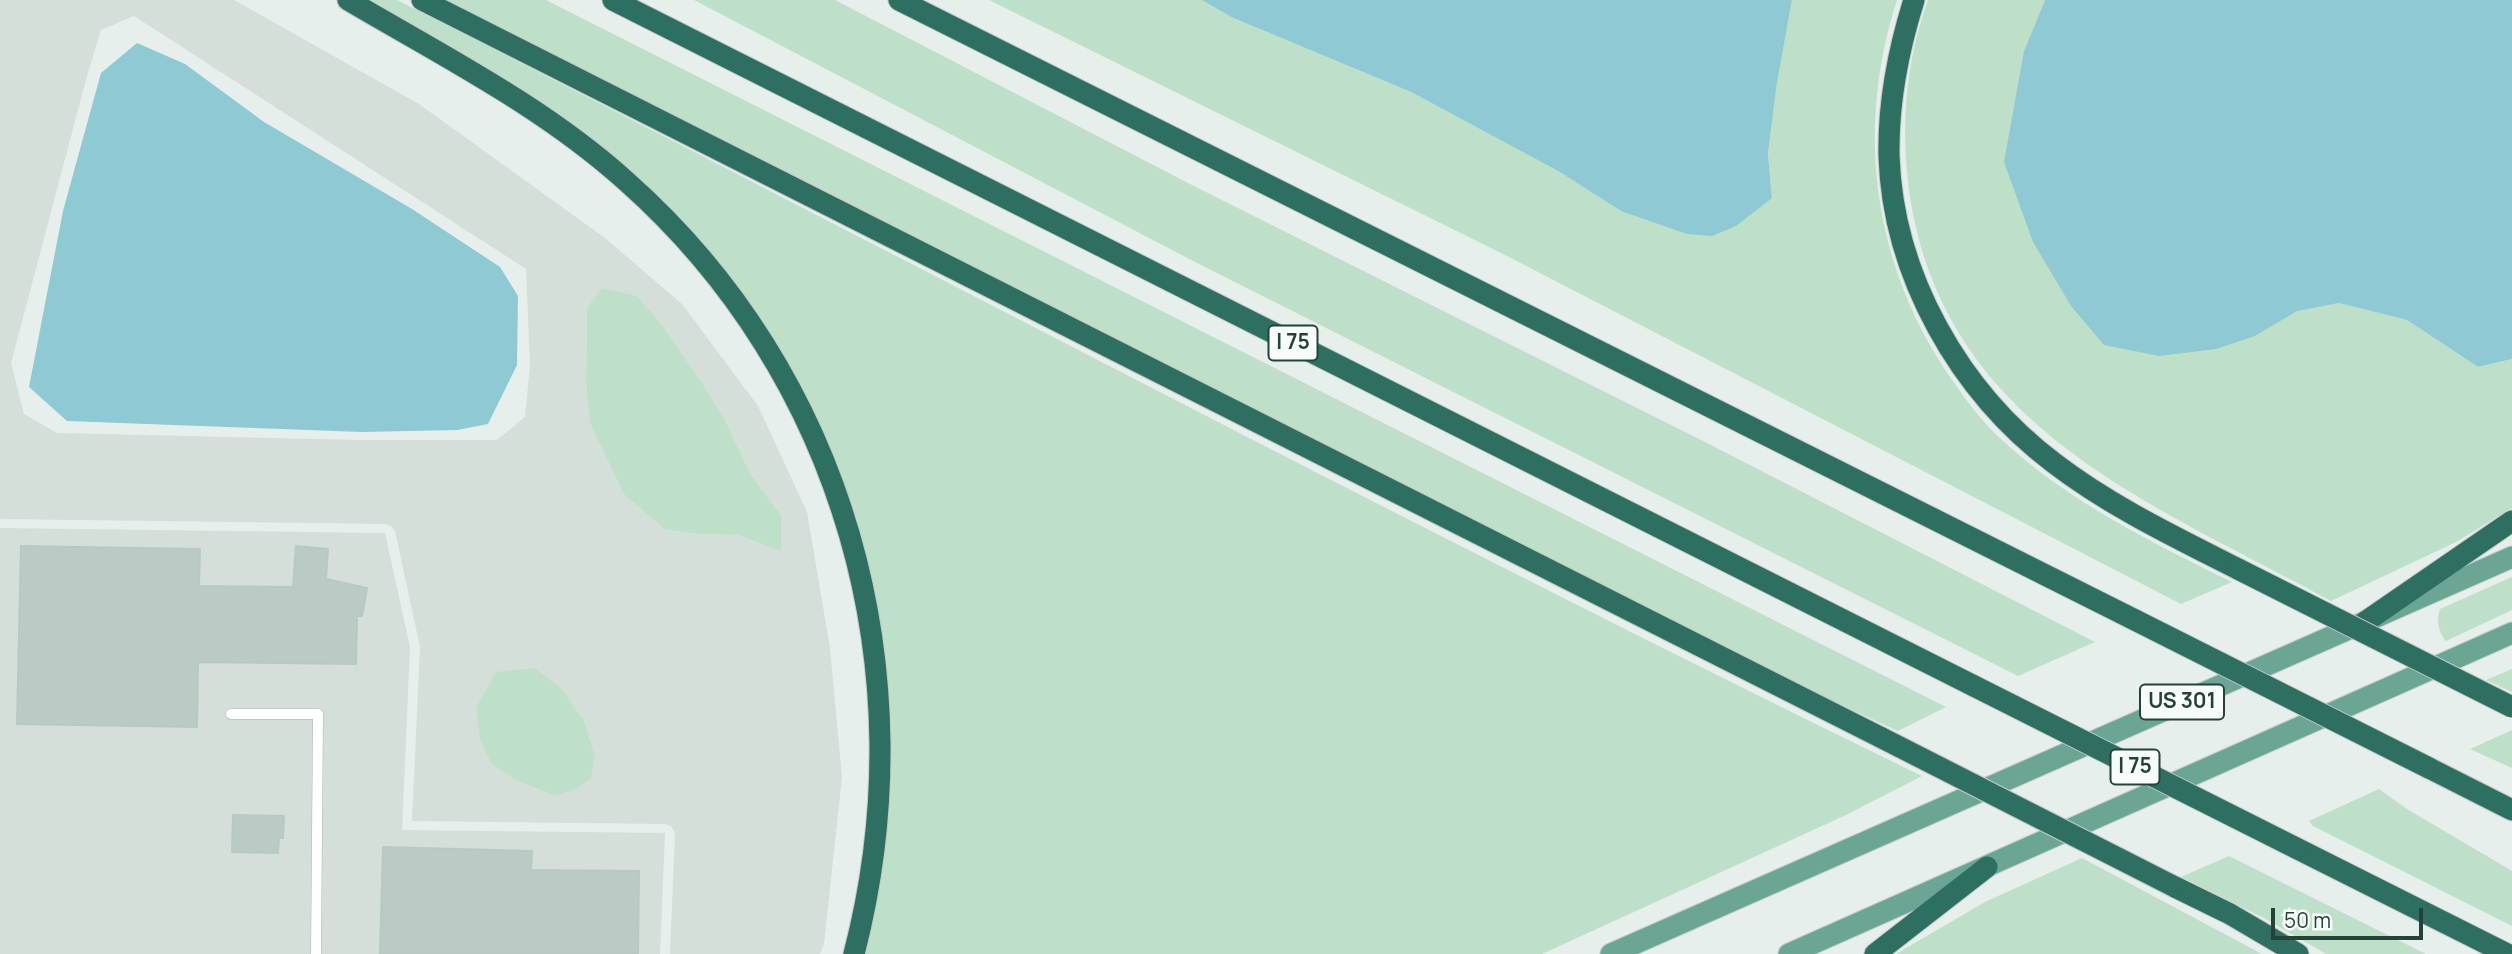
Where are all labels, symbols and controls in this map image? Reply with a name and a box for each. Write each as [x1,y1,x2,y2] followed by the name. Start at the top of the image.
[1268,326,1318,360] road number: I 75
[2140,684,2224,720] road number: US 301
[2110,750,2160,784] road number: I 75
[2274,894,2426,938] scale bar
[2284,906,2331,934] text: 50 m

